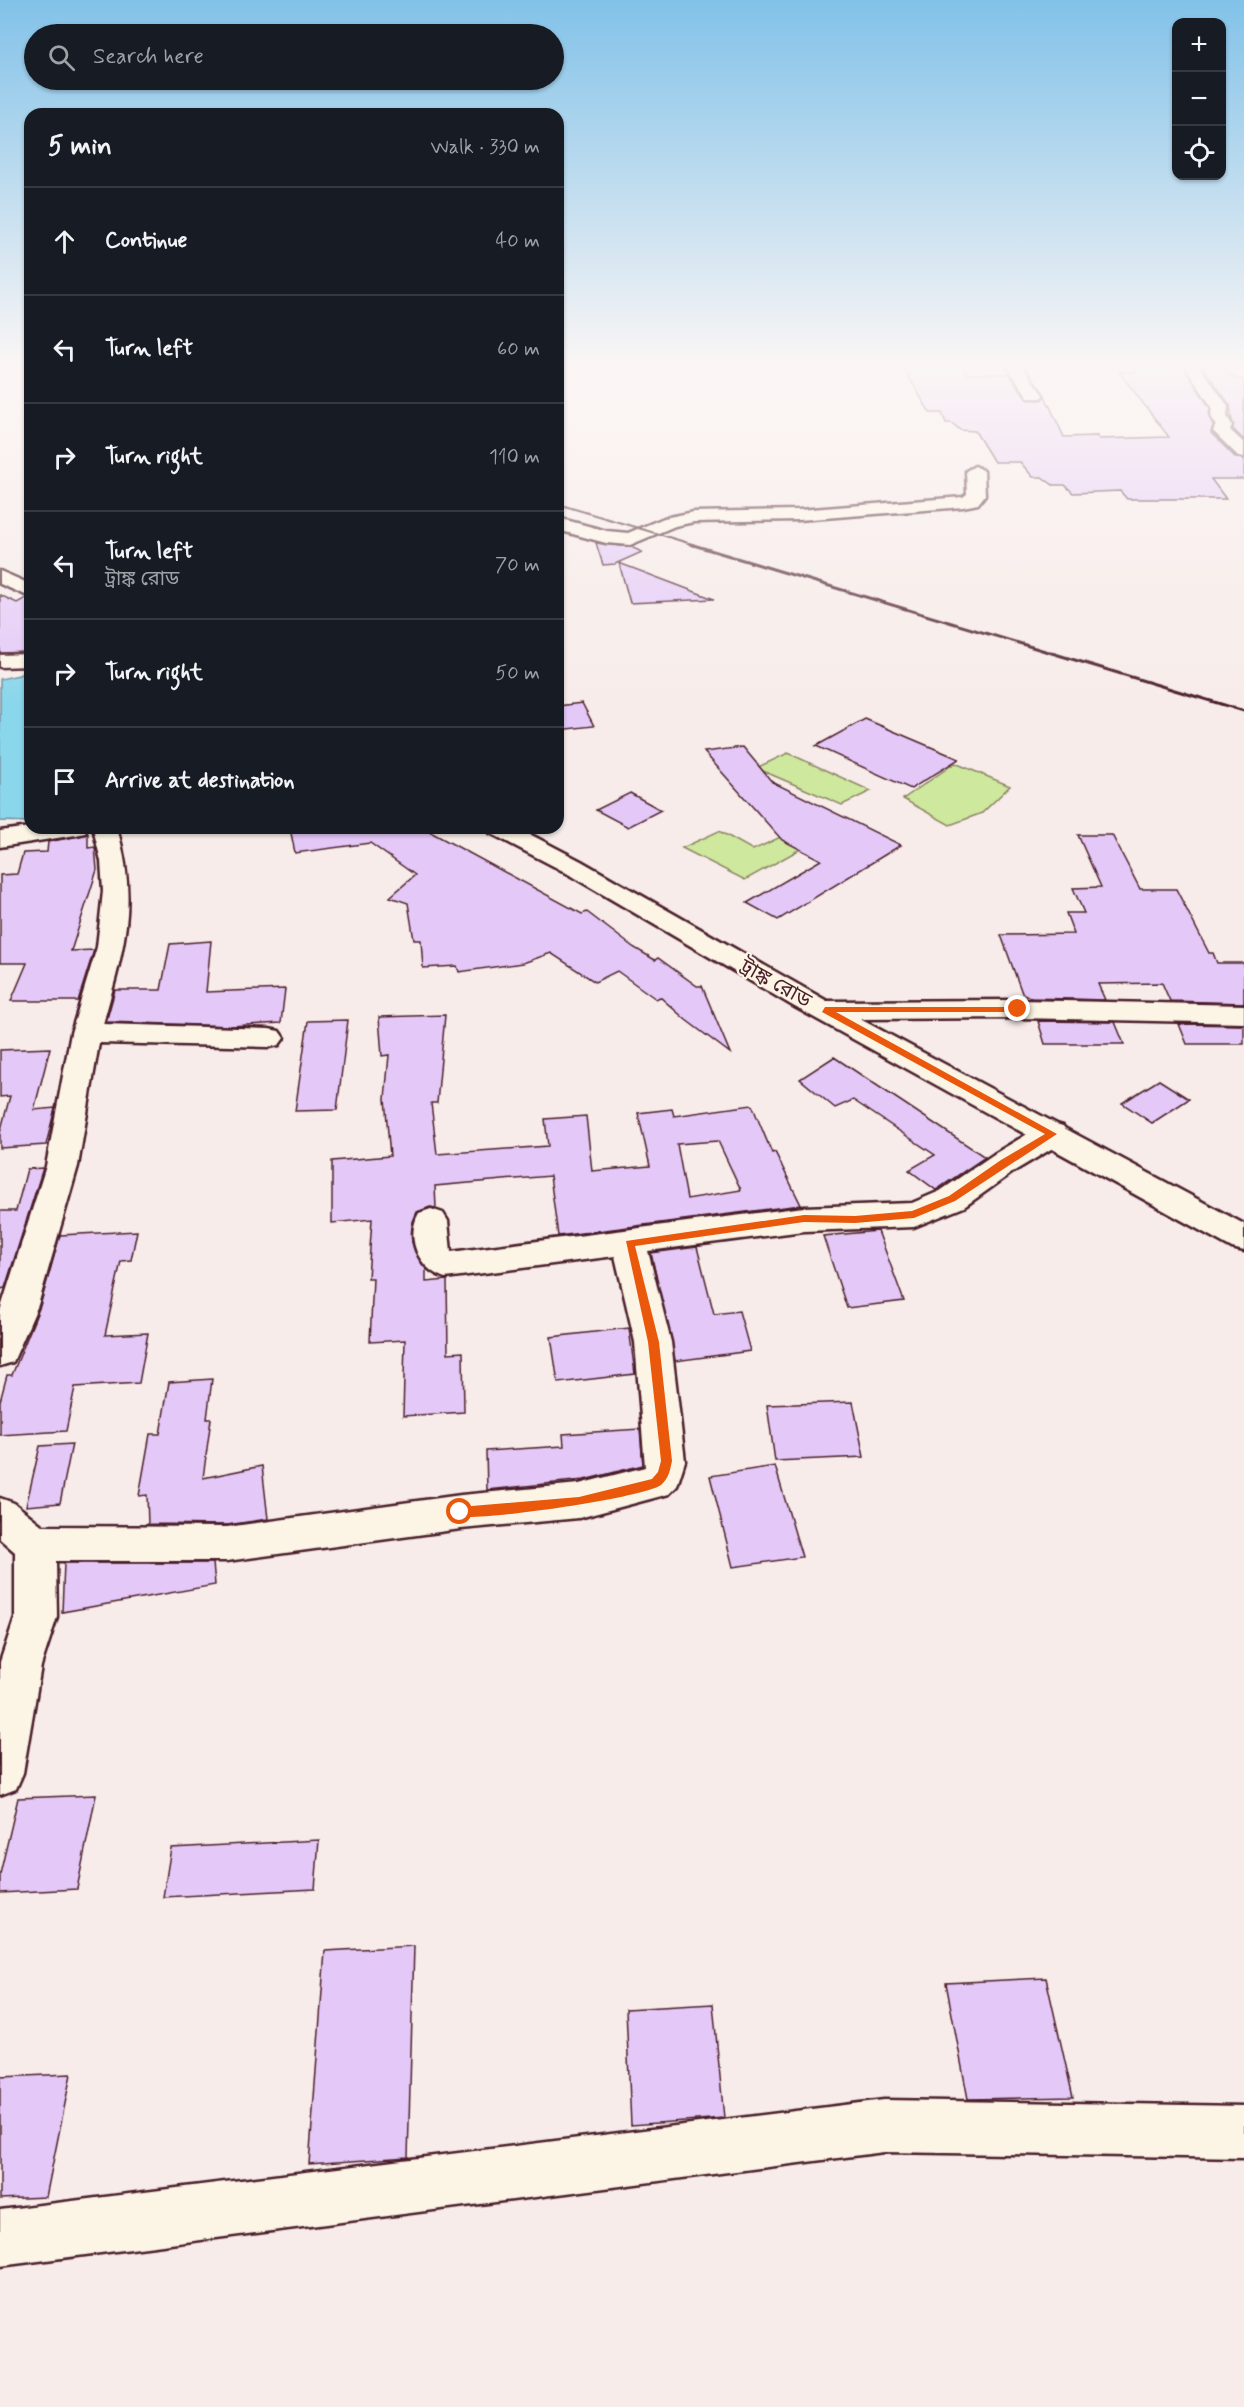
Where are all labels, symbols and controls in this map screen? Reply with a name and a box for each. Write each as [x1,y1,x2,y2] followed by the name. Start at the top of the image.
[1172,18,1226,180] map controls
[1172,18,1226,72] button: +
[24,24,564,90] search box
[45,41,78,74] icon: search
[93,43,204,71] text: Search here
[1172,72,1226,126] button: −
[1172,126,1226,180] button: locate
[48,130,112,164] text: 5 min
[431,134,540,161] text: Walk · 330 m
[48,225,81,258] icon: ahead
[105,227,187,255] text: Continue
[496,228,540,255] text: 40 m
[48,333,81,366] icon: left
[105,335,193,363] text: Turn left
[497,336,540,363] text: 60 m
[48,441,81,474] icon: right
[105,443,203,471] text: Turn right
[489,444,540,471] text: 110 m
[105,538,193,566] text: Turn left
[48,549,81,582] icon: left
[495,552,540,579] text: 70 m
[105,566,179,593] text: ট্রাঙ্ক রোড
[48,657,81,690] icon: right
[105,659,203,687] text: Turn right
[495,660,540,687] text: 50 m
[48,765,81,798] icon: arrive
[105,767,295,795] text: Arrive at destination
[734,952,817,1016] street label: ট্রাঙ্ক রোড
[1004,995,1030,1021] route end
[446,1498,472,1524] route start

